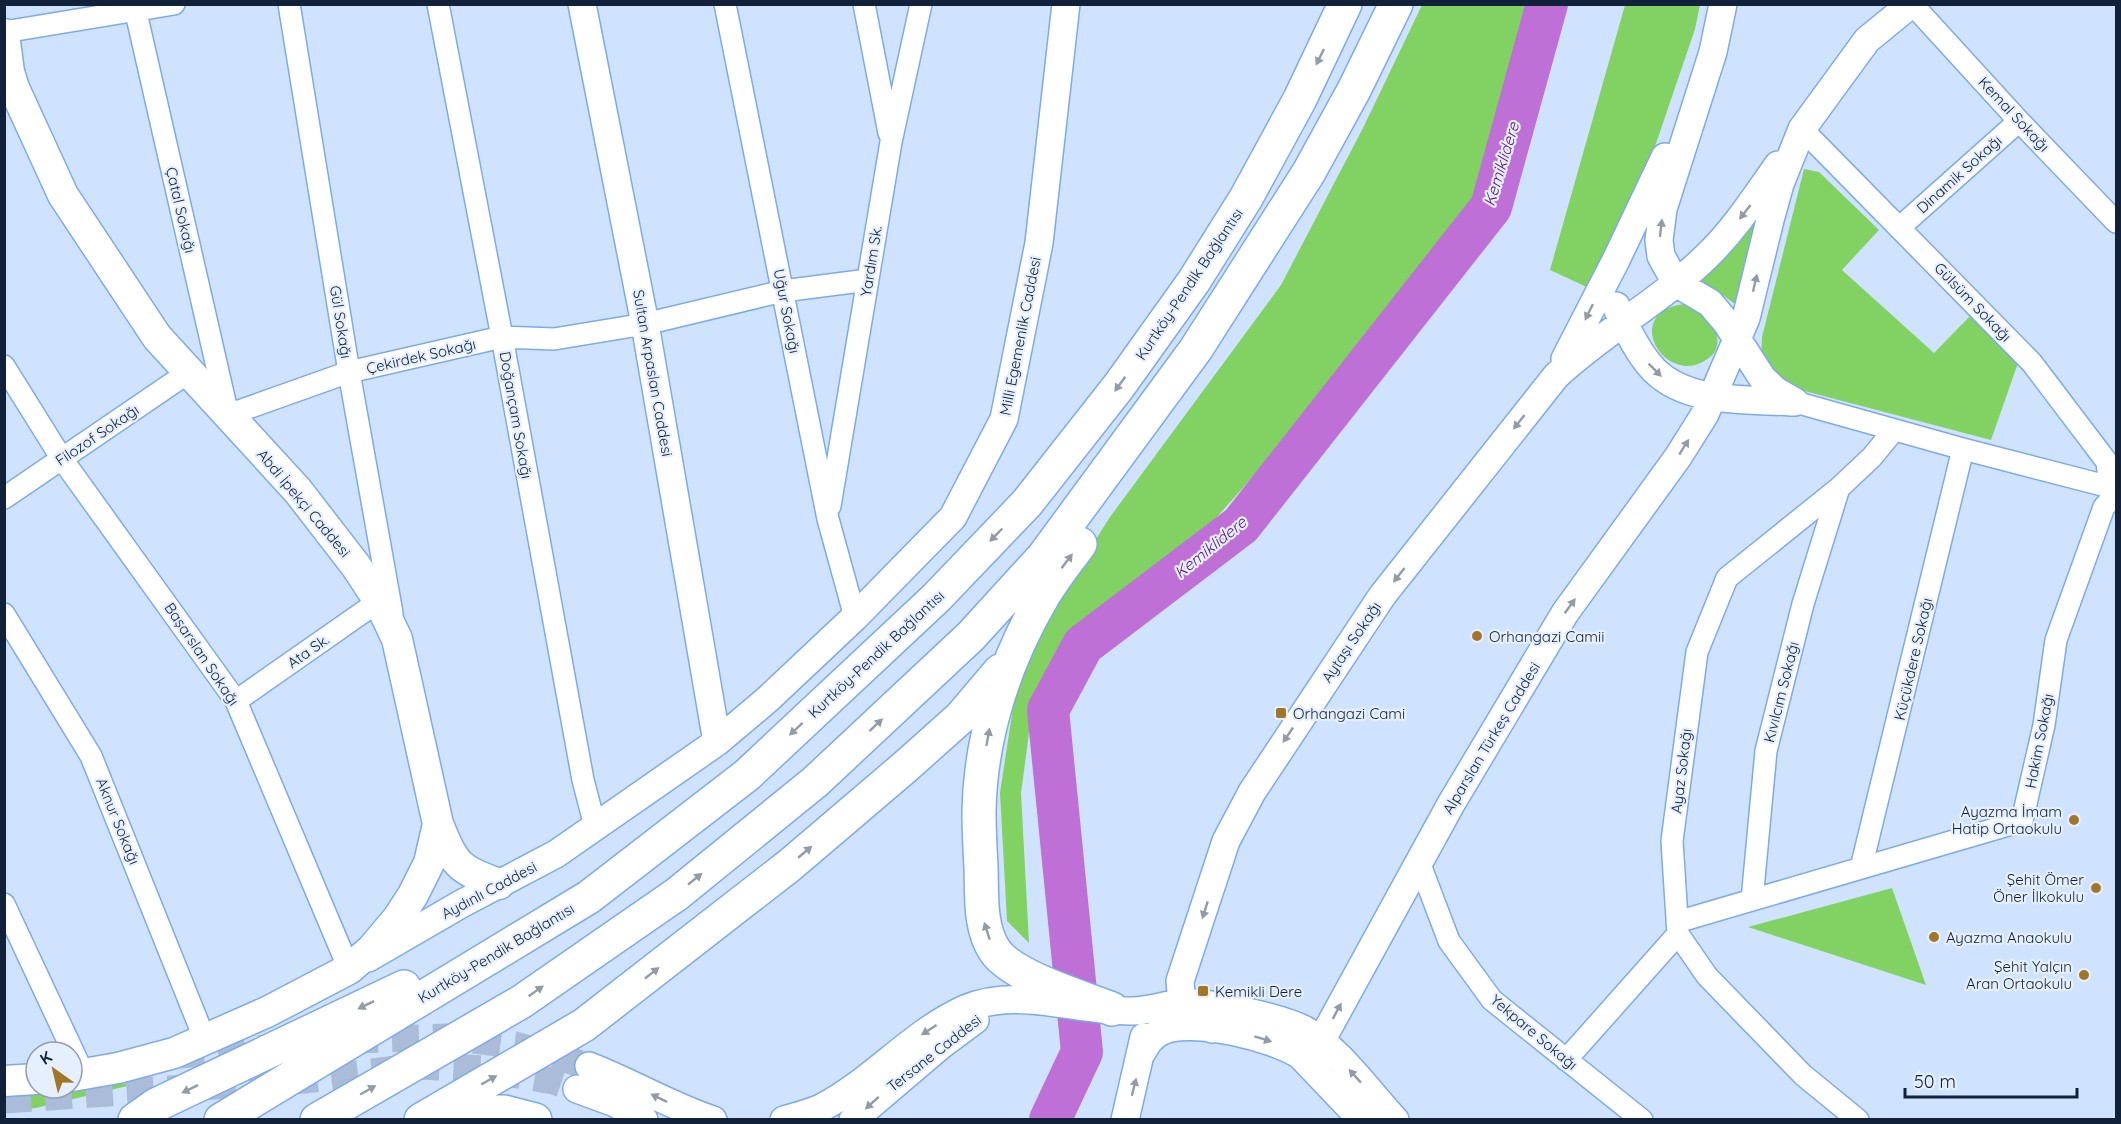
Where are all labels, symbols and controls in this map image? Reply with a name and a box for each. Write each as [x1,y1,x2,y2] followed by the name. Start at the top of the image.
[1315,49,1324,66] one-way arrow
[1974,73,2054,155] street label: Kemal Sokağı
[1479,119,1524,208] water label: Kemiklidere
[1913,131,2005,217] street label: Dinamik Sokağı
[162,165,200,255] street label: Çatal Sokağı
[1131,204,1247,364] street label: Kurtköy-Pendik Bağlantısı
[1739,204,1751,219] one-way arrow
[1656,219,1665,238] one-way arrow
[856,224,886,298] street label: Yardım Sk.
[995,255,1045,417] street label: Milli Egemenlik Caddesi
[1930,258,2016,346] street label: Gülsüm Sokağı
[770,267,804,355] street label: Uğur Sokağı
[1750,273,1760,292] one-way arrow
[326,284,356,360] street label: Gül Sokağı
[629,288,677,458] street label: Sultan Arpaslan Caddesi
[1585,304,1594,321] one-way arrow
[364,334,478,378] street label: Çekirdek Sokağı
[495,350,537,480] street label: Doğançam Sokağı
[1648,362,1662,376] one-way arrow
[1114,376,1126,392] one-way arrow
[52,400,142,470] street label: Filozof Sokağı
[1514,414,1526,429] one-way arrow
[1678,439,1689,455] one-way arrow
[253,445,355,561] street label: Abdi İpekçi Caddesi
[1170,511,1251,582] water label: Kemiklidere
[990,527,1004,541] one-way arrow
[1061,553,1074,569] one-way arrow
[1392,567,1405,583] one-way arrow
[804,586,948,722] street label: Kurtköy-Pendik Bağlantısı
[1890,596,1936,722] street label: Küçükdere Sokağı
[1317,598,1385,686] street label: Aytaşı Sokağı
[1564,598,1576,613] one-way arrow
[161,599,243,709] street label: Başarslan Sokağı
[1489,627,1604,646] place label: Orhangazi Camii
[1470,629,1484,643] marker: Orhangazi Camii
[283,630,333,672] street label: Ata Sk.
[1759,639,1803,745] street label: Kıvılcım Sokağı
[1438,658,1544,818] street label: Alparslan Türkeş Caddesi
[2021,692,2057,790] street label: Hakim Sokağı
[1293,704,1405,723] place label: Orhangazi Cami
[1274,706,1288,720] marker: Orhangazi Cami
[868,719,882,733] one-way arrow
[789,722,804,736] one-way arrow
[1283,727,1294,743] one-way arrow
[1666,727,1696,815] street label: Ayaz Sokağı
[984,728,993,747] one-way arrow
[92,775,144,867] street label: Aknur Sokağı
[1952,802,2062,838] place label: Ayazma İmam Hatip Ortaokulu
[2067,813,2081,827] marker: Ayazma İmam Hatip Ortaokulu
[797,846,813,859] one-way arrow
[438,857,540,923] street label: Aydınlı Caddesi
[1993,870,2084,906] place label: Şehit Ömer Öner İlkokulu
[687,872,703,885] one-way arrow
[2089,881,2103,895] marker: Şehit Ömer Öner İlkokulu
[414,899,578,1007] street label: Kurtköy-Pendik Bağlantısı
[1199,901,1209,919] one-way arrow
[982,922,991,940] one-way arrow
[1946,928,2072,947] place label: Ayazma Anaokulu
[1927,930,1941,944] marker: Ayazma Anaokulu
[1966,957,2072,993] place label: Şehit Yalçın Aran Ortaokulu
[644,966,660,979] one-way arrow
[2077,968,2091,982] marker: Şehit Yalçın Aran Ortaokulu
[1215,982,1302,1001] place label: Kemikli Dere
[1196,984,1210,998] marker: Kemikli Dere
[528,986,544,997] one-way arrow
[1487,990,1581,1074] street label: Yekpare Sokağı
[358,1001,375,1010] one-way arrow
[1332,1003,1342,1020] one-way arrow
[883,1010,985,1096] street label: Tersane Caddesi
[921,1024,937,1035] one-way arrow
[1254,1035,1272,1044] one-way arrow
[24,1040,84,1100] north arrow
[36,1046,56,1069] text: K
[1905,1061,2078,1099] scale bar
[1349,1069,1362,1084] one-way arrow
[1914,1070,1956,1093] text: 50 m
[481,1075,498,1085] one-way arrow
[1129,1078,1139,1096] one-way arrow
[182,1085,199,1094] one-way arrow
[359,1085,376,1095] one-way arrow
[650,1093,667,1102] one-way arrow
[865,1096,880,1109] one-way arrow

